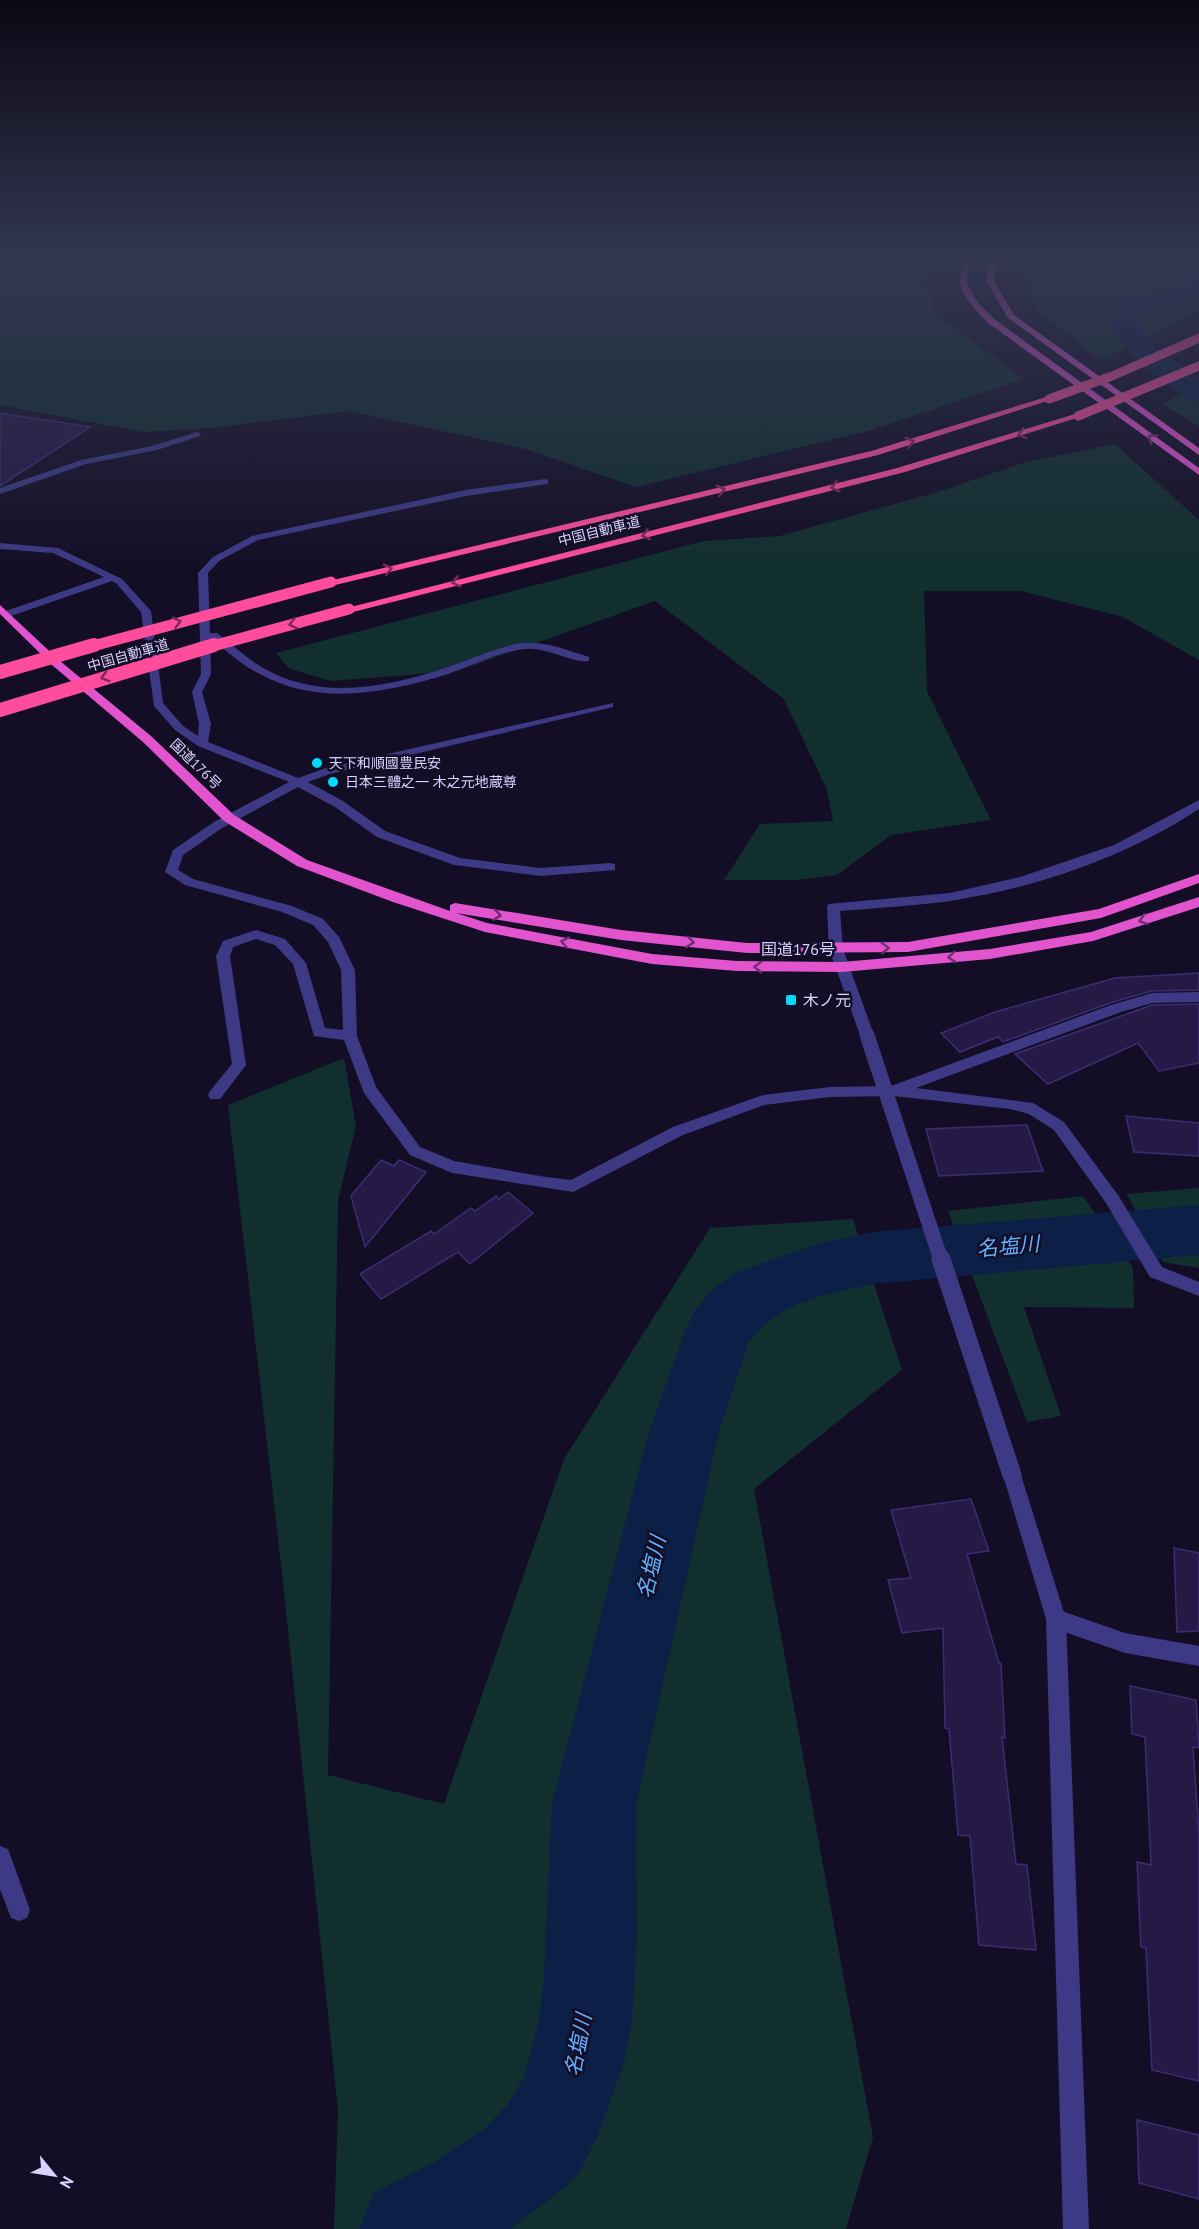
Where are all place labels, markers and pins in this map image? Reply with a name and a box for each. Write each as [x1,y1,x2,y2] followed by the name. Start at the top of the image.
[329,754,441,772] place label: 天下和順國豊民安
[310,756,324,770] marker: 天下和順國豊民安
[345,773,517,791] place label: 日本三體之一 木之元地蔵尊
[326,775,340,789] marker: 日本三體之一 木之元地蔵尊
[803,990,851,1010] place label: 木ノ元
[784,993,798,1007] marker: 木ノ元

